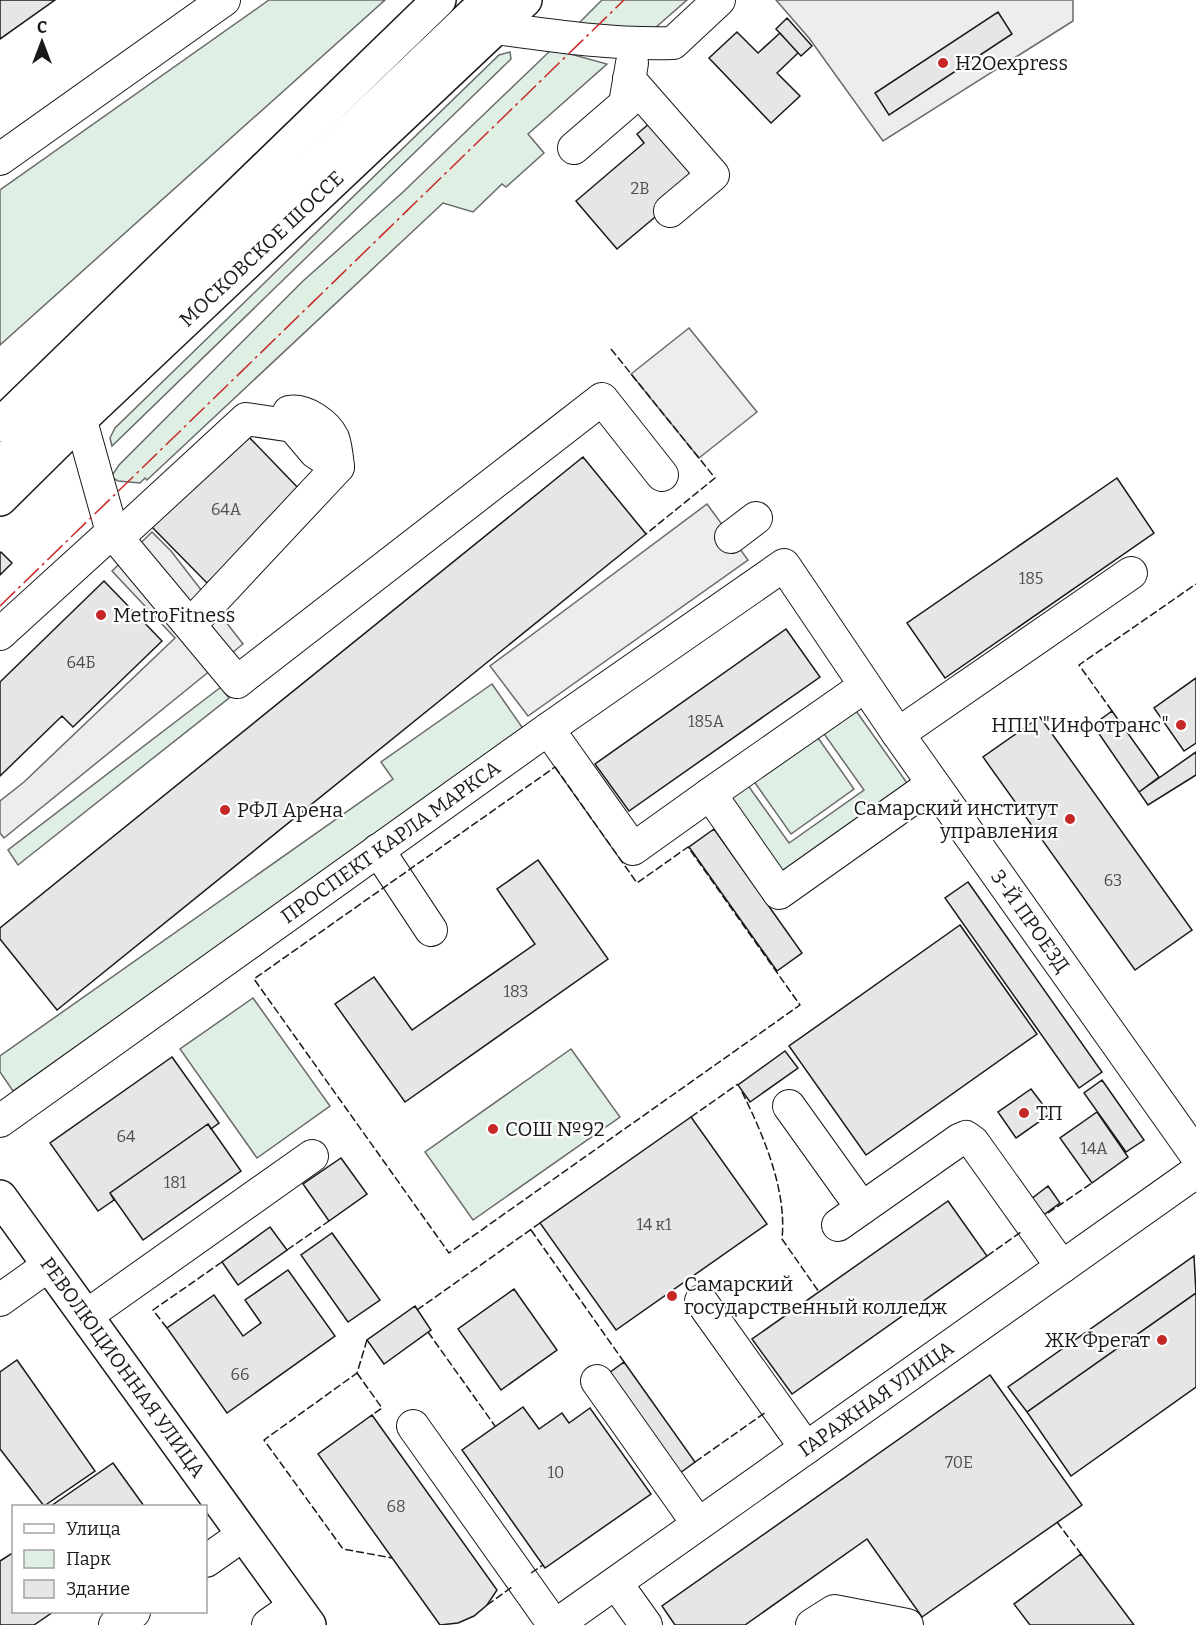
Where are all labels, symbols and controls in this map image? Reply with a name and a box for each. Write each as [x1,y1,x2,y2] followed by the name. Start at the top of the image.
[12,12,72,72] north arrow
[37,18,47,37] text: С
[955,51,1068,75] place label: H2Oexpress
[936,56,950,70] marker: H2Oexpress
[175,166,348,332] street label: МОСКОВСКОЕ ШОССЕ
[630,179,650,198] house number: 2В
[211,500,242,519] house number: 64А
[1019,569,1043,588] house number: 185
[113,603,235,627] place label: MetroFitness
[94,608,108,622] marker: MetroFitness
[67,653,95,672] house number: 64Б
[688,712,725,731] house number: 185А
[991,713,1169,737] place label: НПЦ "Инфотранс"
[1174,718,1188,732] marker: НПЦ "Инфотранс"
[276,755,505,928] street label: ПРОСПЕКТ КАРЛА МАРКСА
[854,796,1058,843] place label: Самарский институт управления
[237,798,343,822] place label: РФЛ Арена
[218,803,232,817] marker: РФЛ Арена
[1063,812,1077,826] marker: Самарский институт управления
[986,865,1075,977] street label: 3-Й ПРОЕЗД
[1104,871,1122,890] house number: 63
[504,982,528,1001] house number: 183
[1036,1101,1063,1125] place label: ТП
[1017,1106,1031,1120] marker: ТП
[505,1117,605,1141] place label: СОШ №92
[486,1122,500,1136] marker: СОШ №92
[117,1127,136,1146] house number: 64
[1080,1139,1108,1158] house number: 14А
[164,1173,187,1192] house number: 181
[637,1215,672,1234] house number: 14 к1
[35,1253,211,1483] street label: РЕВОЛЮЦИОННАЯ УЛИЦА
[684,1272,948,1319] place label: Самарский государственный колледж
[665,1289,679,1303] marker: Самарский государственный колледж
[1044,1328,1150,1352] place label: ЖК Фрегат
[1155,1333,1169,1347] marker: ЖК Фрегат
[794,1335,959,1462] street label: ГАРАЖНАЯ УЛИЦА
[231,1365,249,1384] house number: 66
[945,1453,973,1472] house number: 70Е
[548,1463,564,1482] house number: 10
[386,1497,406,1516] house number: 68
[12,1505,207,1613] legend
[66,1518,121,1540] text: Улица
[66,1548,111,1570] text: Парк
[66,1578,130,1600] text: Здание

